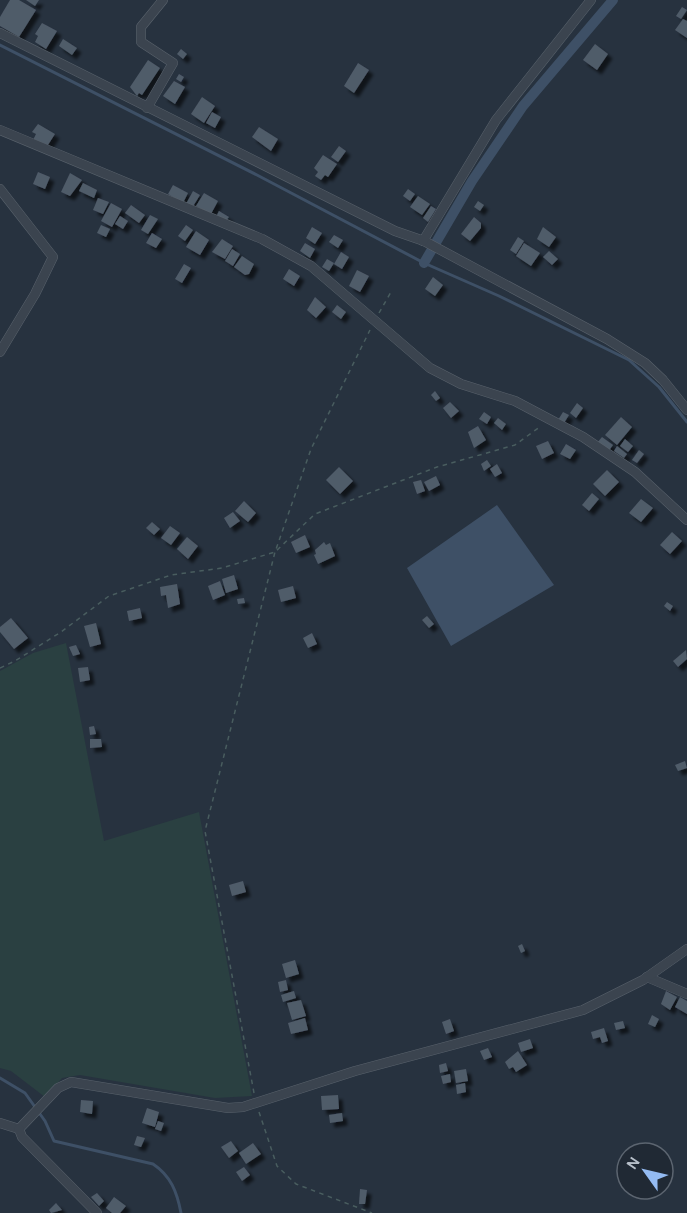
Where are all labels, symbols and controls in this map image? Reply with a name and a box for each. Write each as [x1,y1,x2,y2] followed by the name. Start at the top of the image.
[615,1141,675,1201] north arrow
[622,1153,644,1173] text: N

